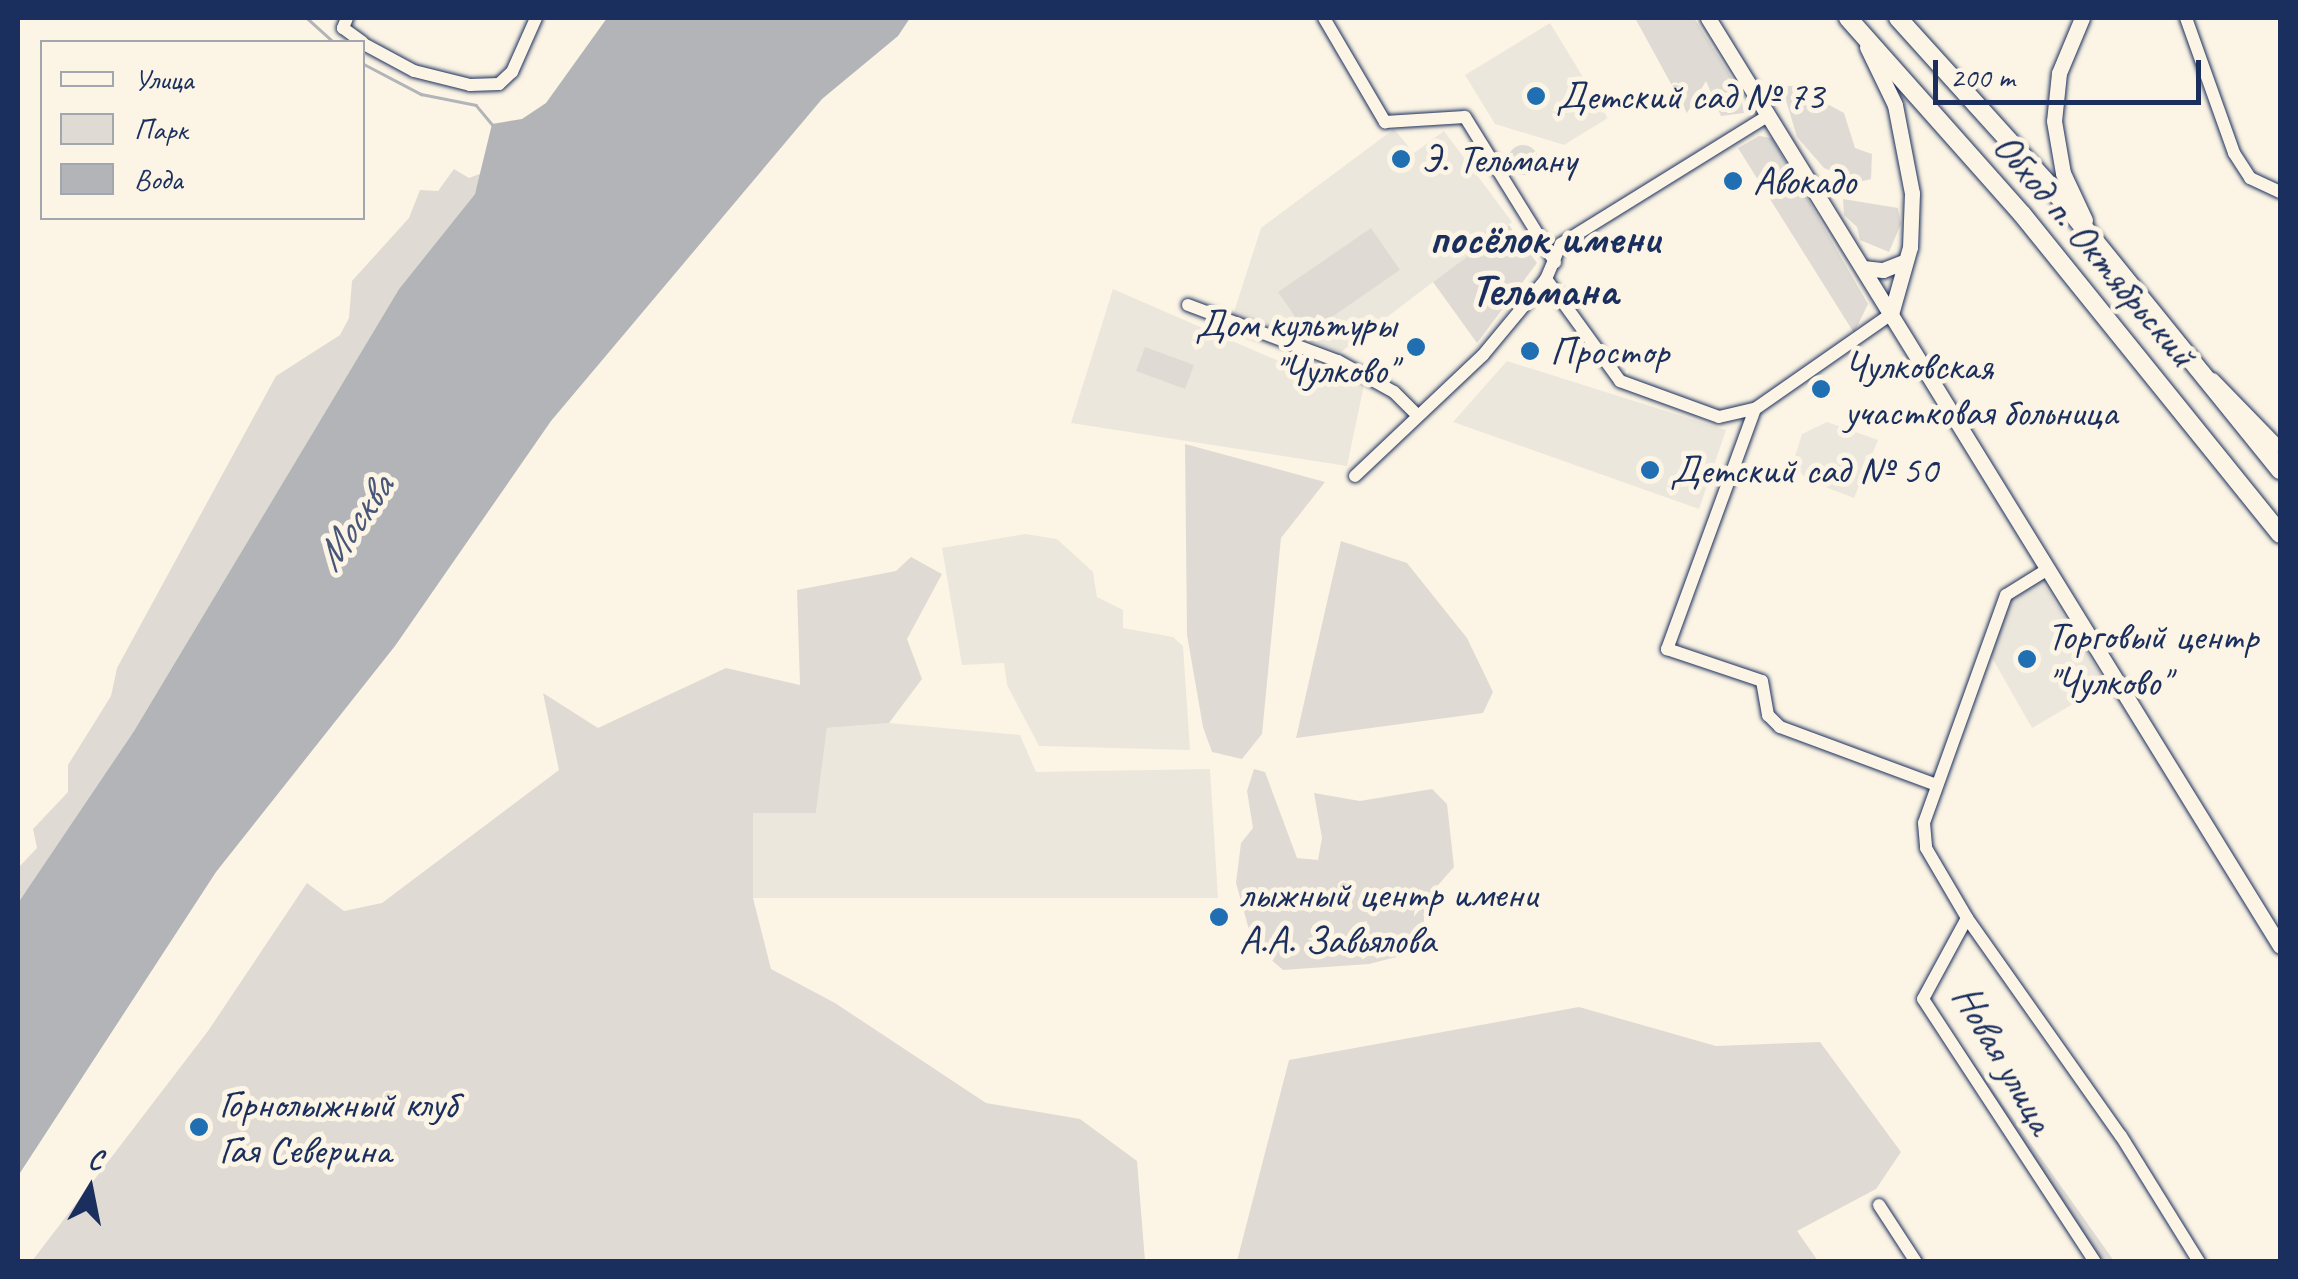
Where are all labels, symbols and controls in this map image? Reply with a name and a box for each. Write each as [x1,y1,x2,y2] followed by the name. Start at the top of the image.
[40,40,365,220] legend
[1938,40,2206,102] scale bar
[1950,58,2015,96] text: 200 m
[134,60,193,98] text: Улица
[1556,72,1824,120] place label: Детский сад № 73
[1525,85,1547,107] marker: Детский сад № 73
[134,110,188,148] text: Парк
[1983,123,2207,377] street label: Обход п. Октябрьский
[1421,135,1576,183] place label: Э. Тельману
[1390,148,1412,170] marker: Э. Тельману
[1753,157,1856,205] place label: Авокадо
[134,160,183,198] text: Вода
[1722,170,1744,192] marker: Авокадо
[1431,212,1657,318] district label: посёлок имени Тельмана
[1201,300,1396,394] place label: Дом культуры "Чулково"
[1550,327,1669,375] place label: Простор
[1405,336,1427,358] marker: Дом культуры "Чулково"
[1519,340,1541,362] marker: Простор
[1844,342,2119,436] place label: Чулковская участковая больница
[1808,376,1834,402] marker: Чулковская участковая больница
[1670,446,1938,494] place label: Детский сад № 50
[1639,459,1661,481] marker: Детский сад № 50
[303,466,405,580] water label: Москва
[2047,612,2258,706] place label: Торговый центр "Чулково"
[2016,648,2038,670] marker: Торговый центр "Чулково"
[1239,870,1531,964] place label: лыжный центр имени А.А. Завьялова
[1208,906,1230,928] marker: лыжный центр имени А.А. Завьялова
[1942,976,2066,1142] street label: Новая улица
[219,1080,456,1174] place label: Горнолыжный клуб Гая Северина
[188,1116,210,1138] marker: Горнолыжный клуб Гая Северина
[40,1139,140,1239] north arrow
[85,1141,105,1177] text: С

